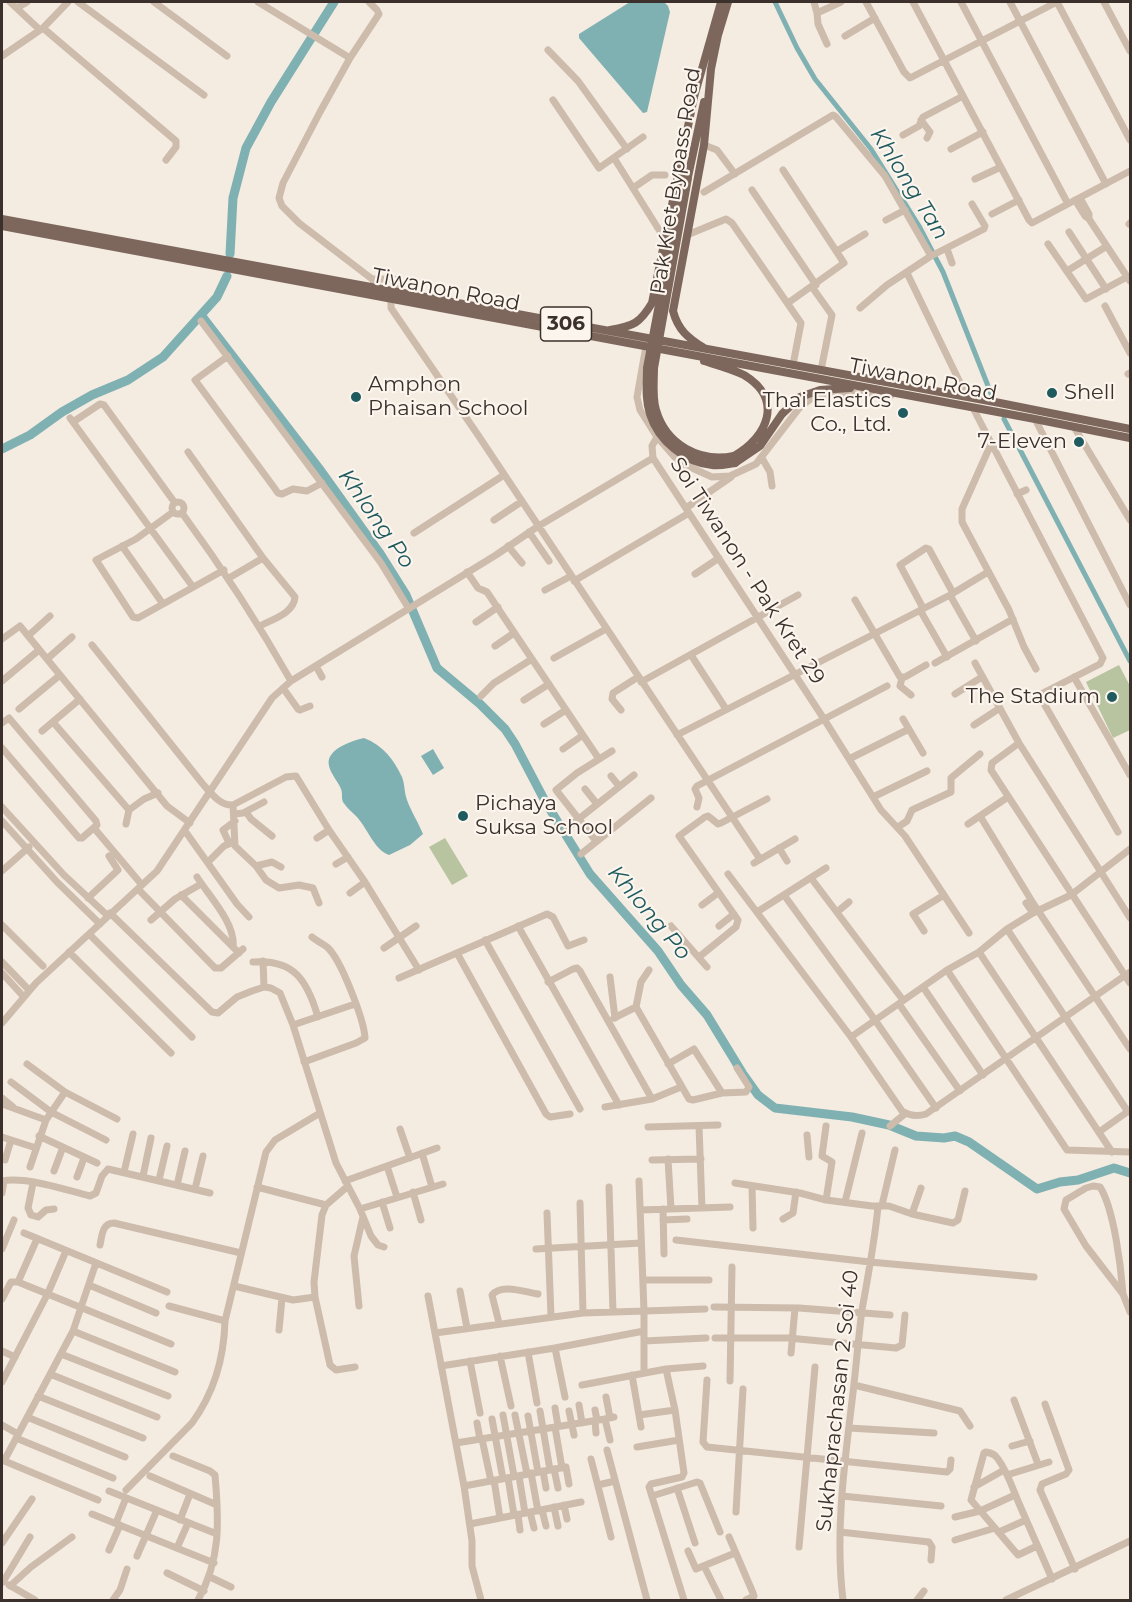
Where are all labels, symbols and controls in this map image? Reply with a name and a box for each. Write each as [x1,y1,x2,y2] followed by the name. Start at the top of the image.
[646,66,706,296] street label: Pak Kret Bypass Road
[864,123,954,245] water label: Khlong Tan
[370,263,522,317] street label: Tiwanon Road
[540,307,592,341] road number: 306
[847,353,999,407] street label: Tiwanon Road
[368,372,528,422] place label: Amphon Phaisan School
[1064,380,1115,406] place label: Shell
[1045,386,1059,400] marker: Shell
[763,388,891,438] place label: Thai Elastics Co., Ltd.
[349,390,363,404] marker: Amphon Phaisan School
[896,406,910,420] marker: Thai Elastics Co., Ltd.
[978,429,1067,455] place label: 7-Eleven
[1072,435,1086,449] marker: 7-Eleven
[664,453,830,689] street label: Soi Tiwanon - Pak Kret 29
[332,464,420,574] water label: Khlong Po
[966,684,1100,710] place label: The Stadium
[1105,690,1119,704] marker: The Stadium
[475,791,613,841] place label: Pichaya Suksa School
[456,809,470,823] marker: Pichaya Suksa School
[602,860,696,966] water label: Khlong Po
[812,1269,864,1533] street label: Sukhaprachasan 2 Soi 40

